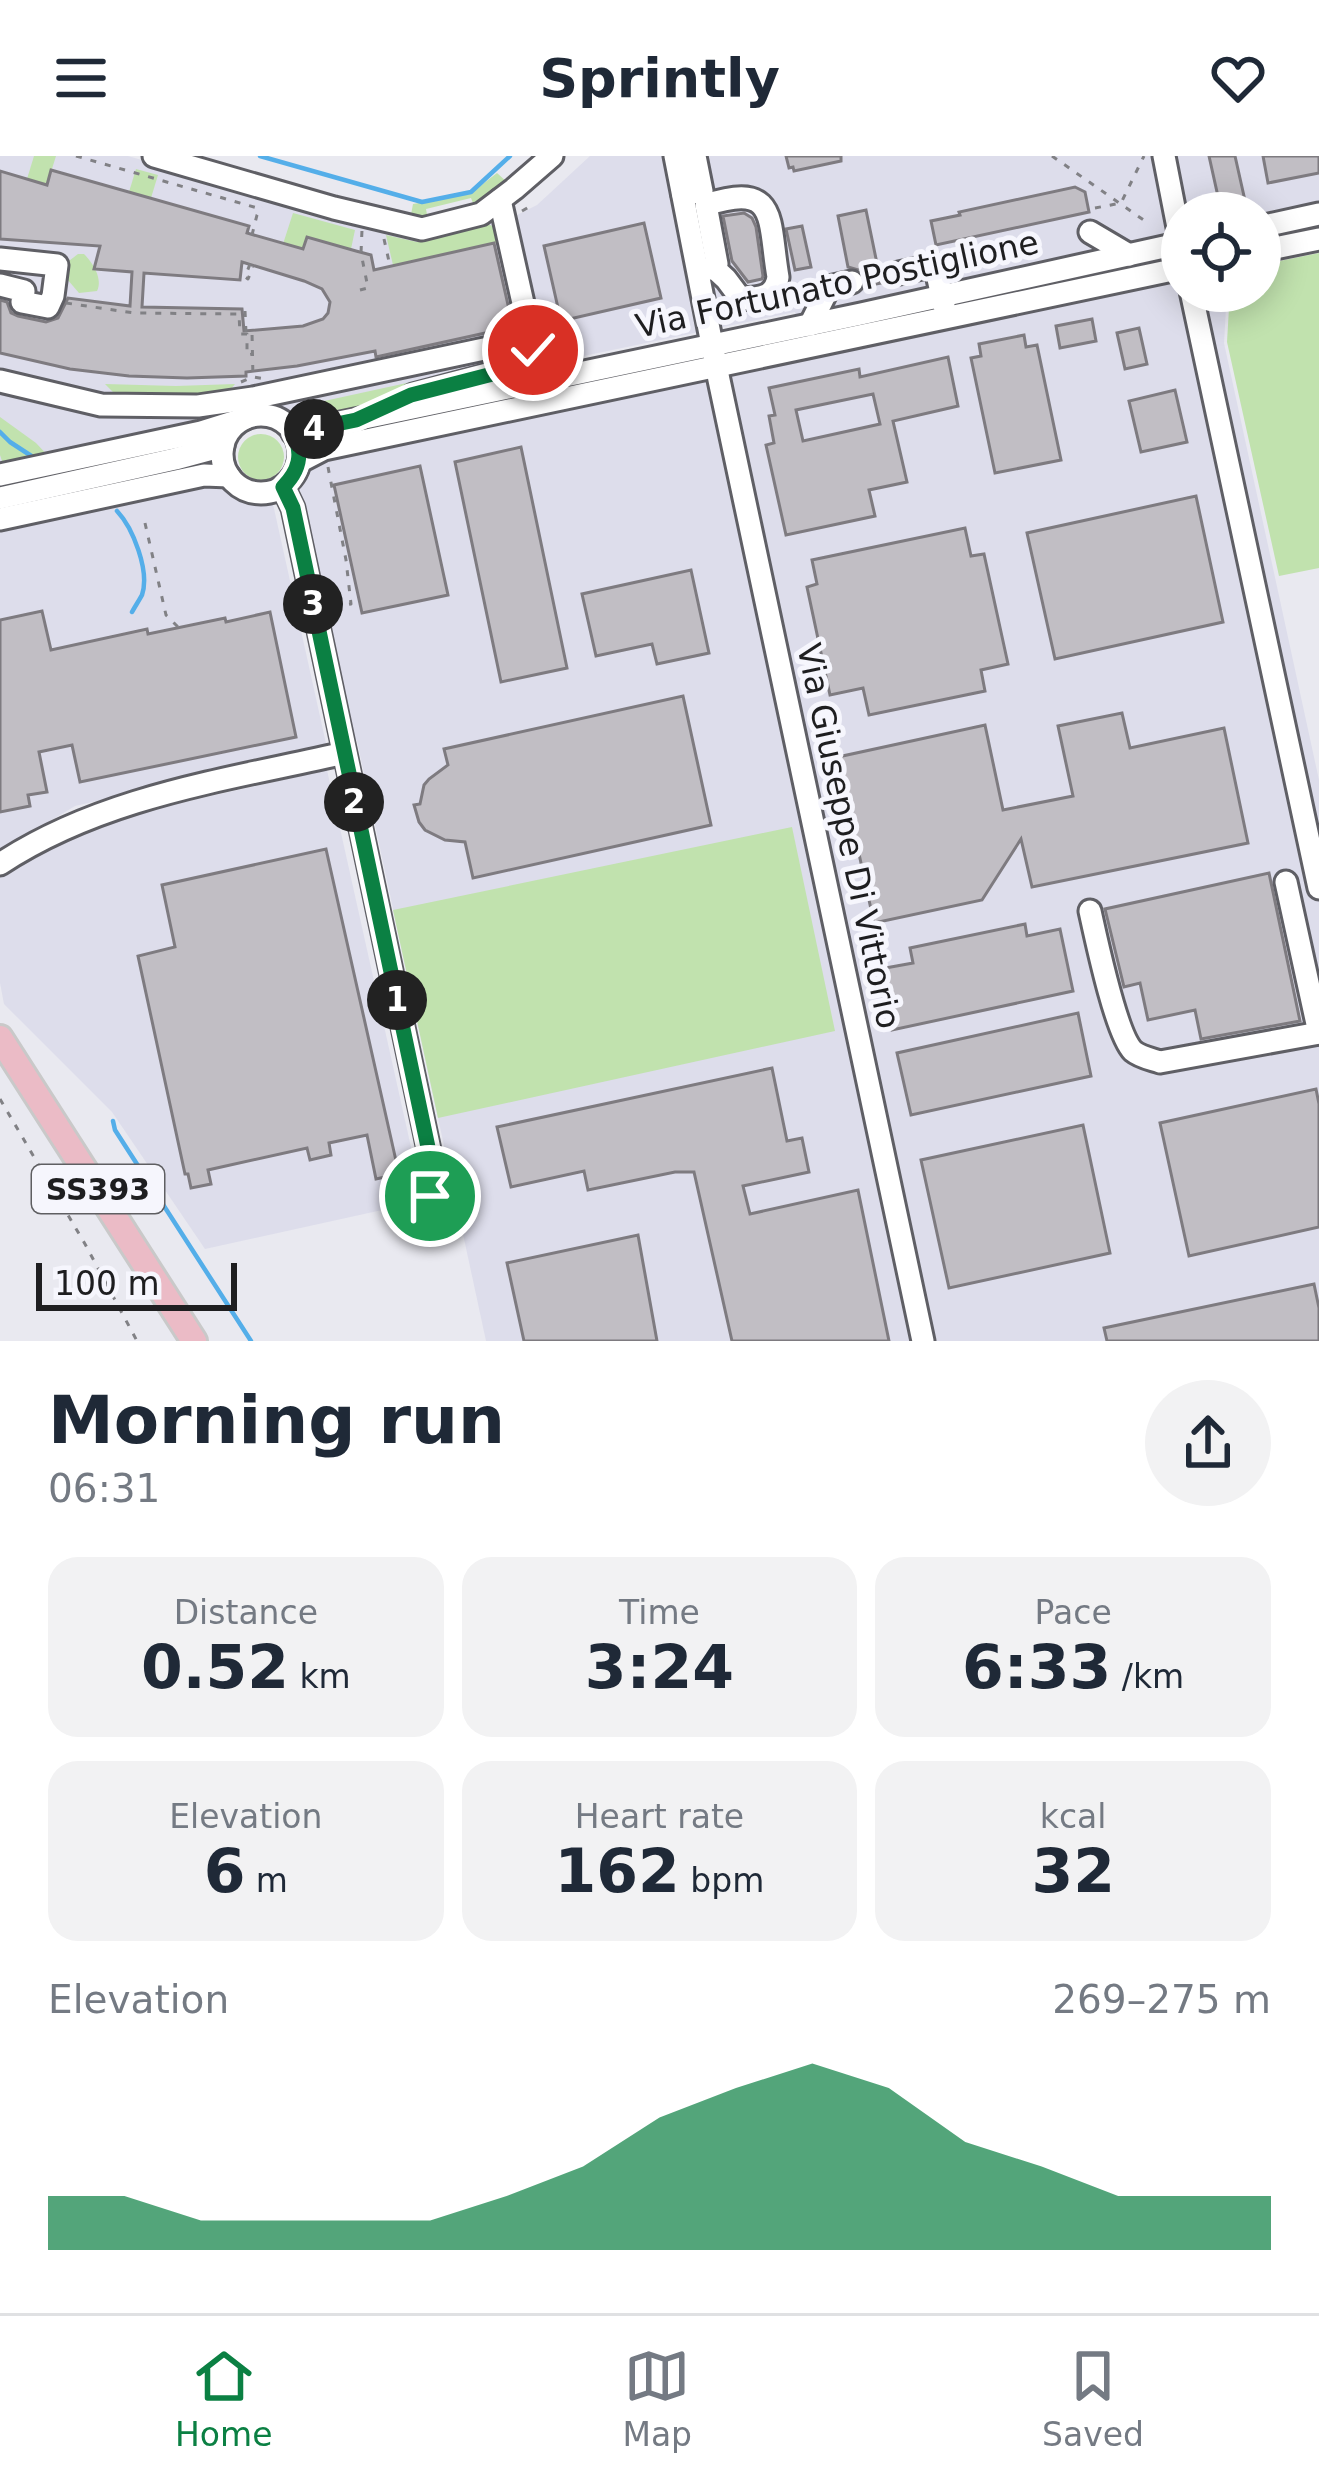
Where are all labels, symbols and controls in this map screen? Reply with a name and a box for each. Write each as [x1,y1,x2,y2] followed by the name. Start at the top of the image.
[48,45,114,111] icon: menu
[1205,45,1271,111] icon: heart
[539,47,780,110] text: Sprintly
[1161,192,1281,312] map controls
[1161,192,1281,312] button: locate
[632,222,1042,346] street label: Via Fortunato Postiglione
[482,299,584,401] pin
[500,317,566,383] icon: check
[284,399,344,459] pin: 4
[303,409,325,448] text: 4
[283,574,343,634] pin: 3
[302,584,324,623] text: 3
[789,640,909,1032] street label: Via Giuseppe Di Vittorio
[324,772,384,832] pin: 2
[343,782,365,821] text: 2
[367,970,427,1030] pin: 1
[386,980,408,1019] text: 1
[379,1145,481,1247] pin
[397,1163,463,1229] icon: arrive
[32,1165,164,1213] road number: SS393
[36,1257,237,1310] scale bar
[54,1264,160,1303] text: 100 m
[1145,1380,1271,1506] button: share
[48,1382,505,1459] text: Morning run
[48,1466,160,1511] text: 06:31
[174,1593,318,1632] text: Distance
[619,1593,700,1632] text: Time
[1035,1593,1112,1632] text: Pace
[141,1632,289,1702] text: 0.52
[585,1632,734,1702] text: 3:24
[962,1632,1111,1702] text: 6:33
[289,1657,351,1696] text: km
[1111,1657,1184,1696] text: /km
[169,1797,322,1836] text: Elevation
[575,1797,744,1836] text: Heart rate
[1040,1797,1106,1836] text: kcal
[204,1836,245,1906] text: 6
[555,1836,680,1906] text: 162
[1031,1836,1115,1906] text: 32
[245,1861,288,1900] text: m
[680,1861,764,1900] text: bpm
[48,1977,229,2022] text: Elevation
[1052,1977,1271,2022] text: 269–275 m
[175,2343,272,2454] tab: Home
[622,2343,692,2454] tab: Map
[1042,2343,1144,2454] tab: Saved

